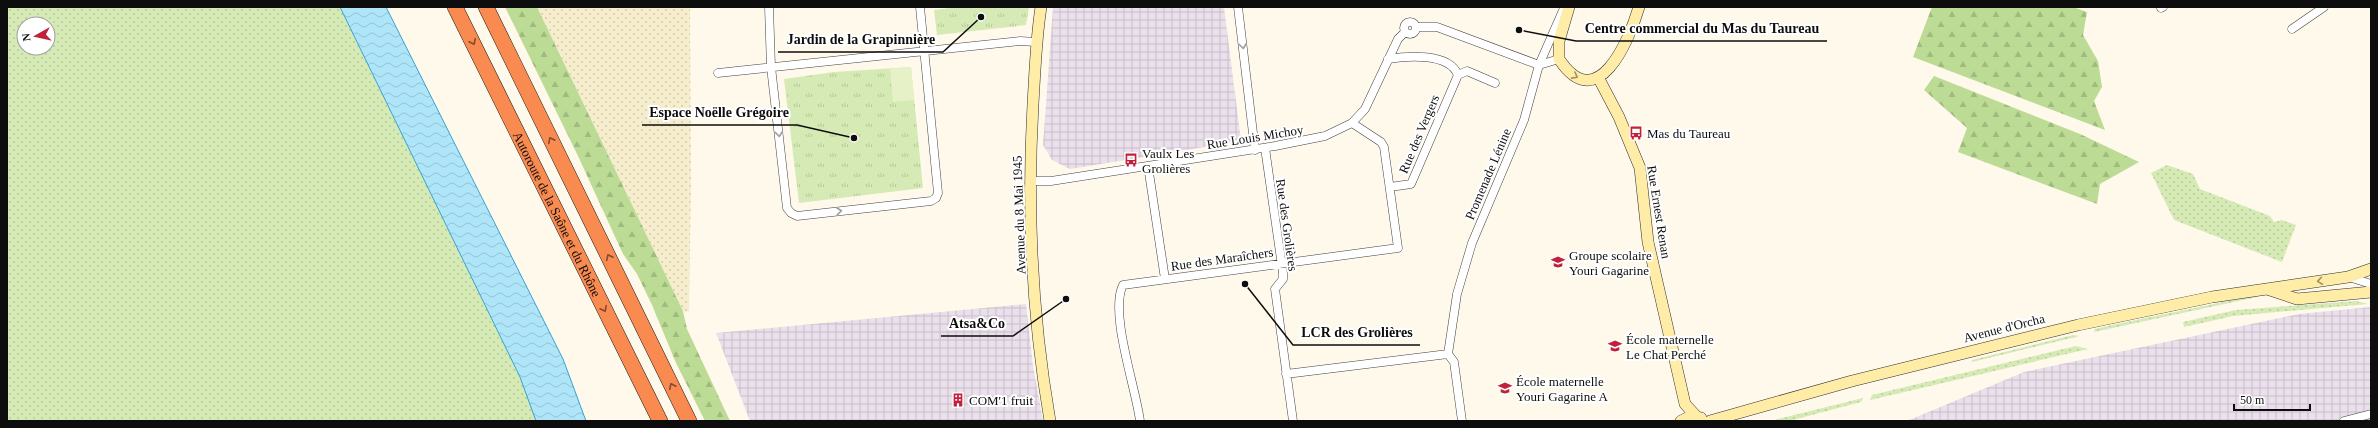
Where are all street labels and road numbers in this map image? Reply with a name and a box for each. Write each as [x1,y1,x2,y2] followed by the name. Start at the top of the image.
[1396,92,1442,176] street label: Rue des Vergers
[1206,122,1305,152] street label: Rue Louis Michoy
[1462,126,1514,222] street label: Promenade Lénine
[510,129,605,299] street label: Autoroute de la Saône et du Rhône
[1009,155,1029,275] street label: Avenue du 8 Mai 1945
[1644,164,1674,260] street label: Rue Ernest Renan
[1273,178,1301,272] street label: Rue des Grolières
[1170,244,1274,274] street label: Rue des Maraîchers
[1962,311,2046,345] street label: Avenue d'Orcha

